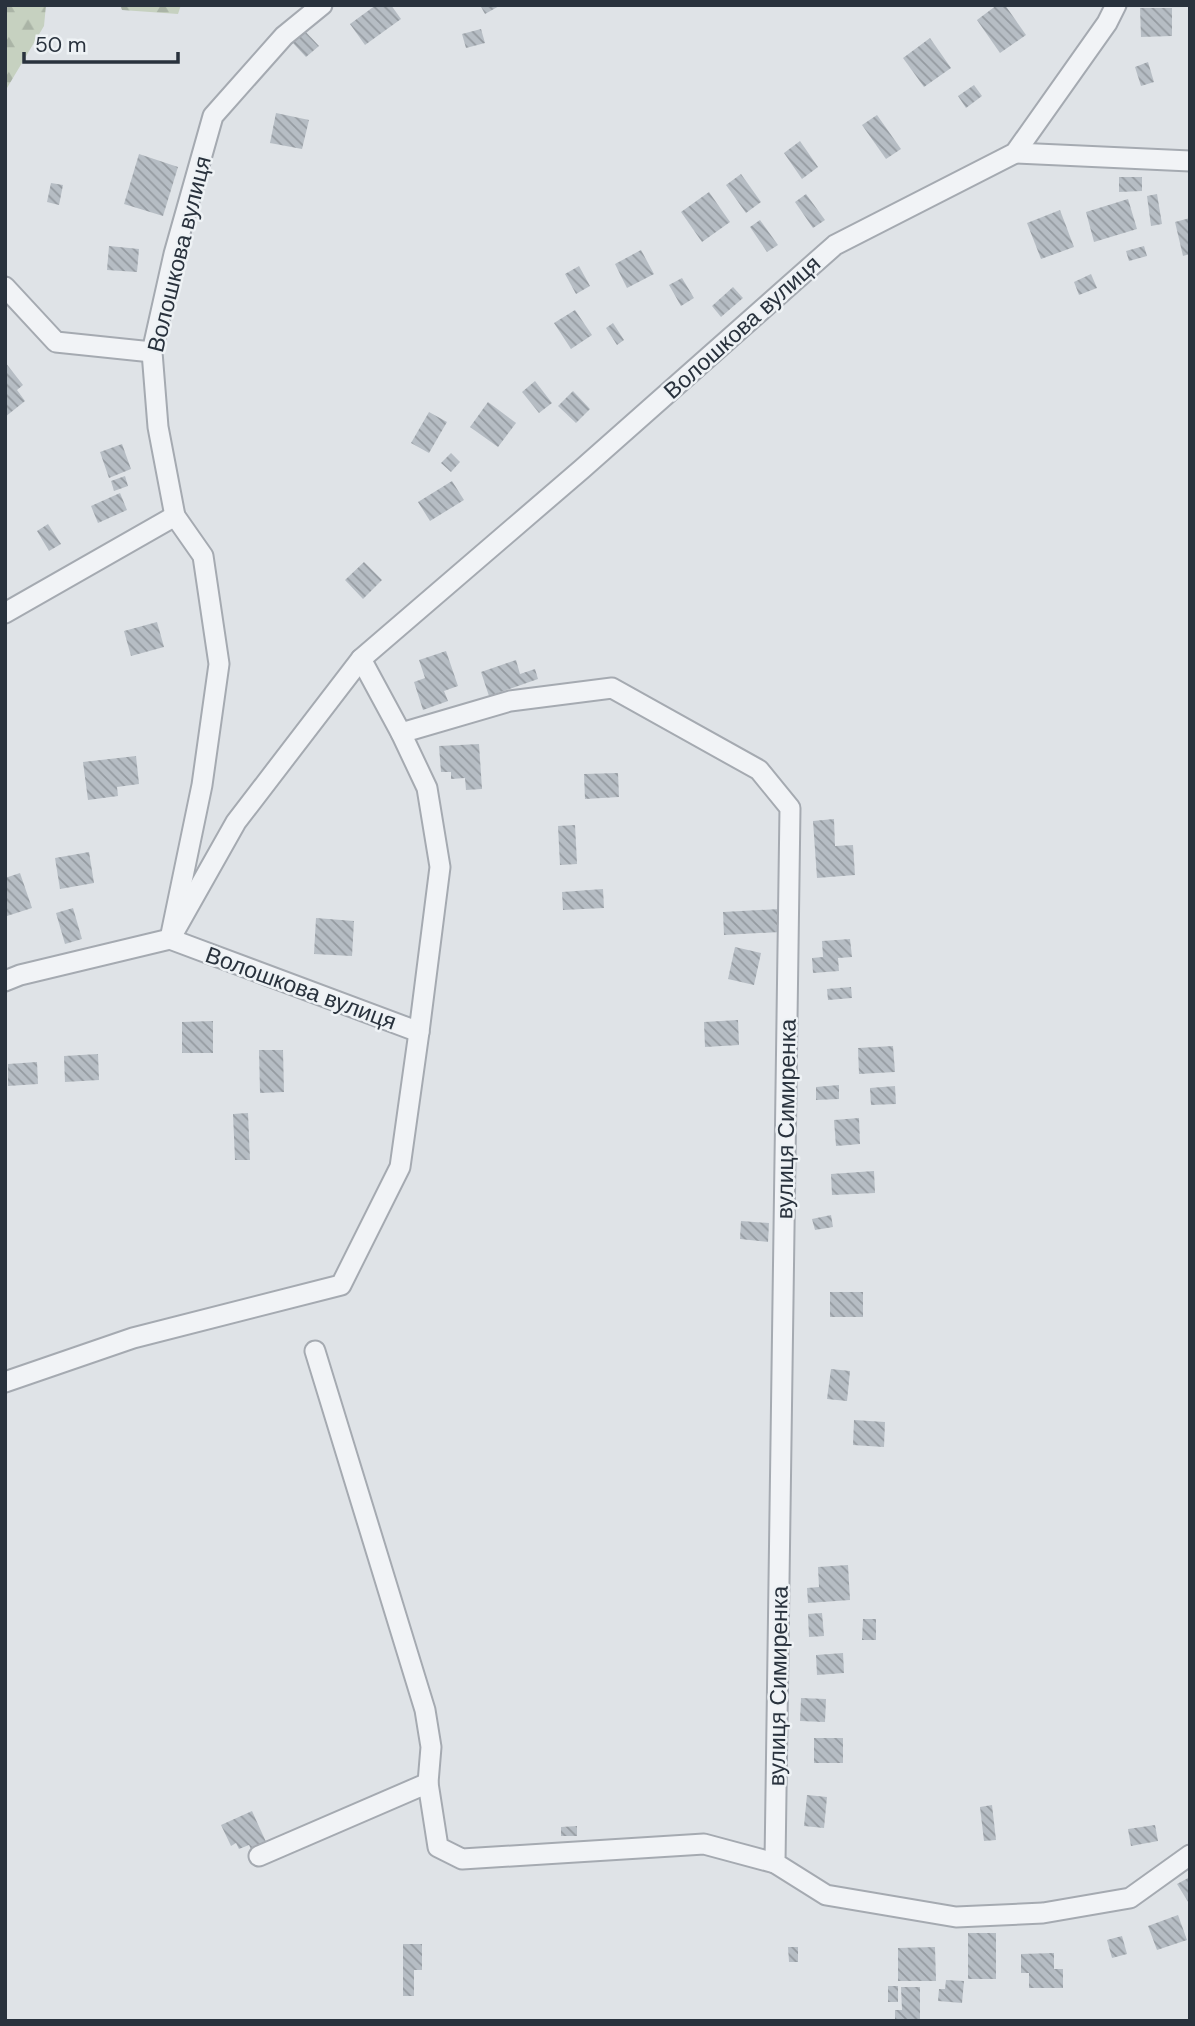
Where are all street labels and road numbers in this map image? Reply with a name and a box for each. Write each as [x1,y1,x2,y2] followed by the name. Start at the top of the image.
[140,153,218,355] street label: Волошкова вулиця
[657,249,827,405] street label: Волошкова вулиця
[201,940,401,1036] street label: Волошкова вулиця
[769,1018,803,1219] street label: вулиця Симиренка
[761,1585,795,1786] street label: вулиця Симиренка

